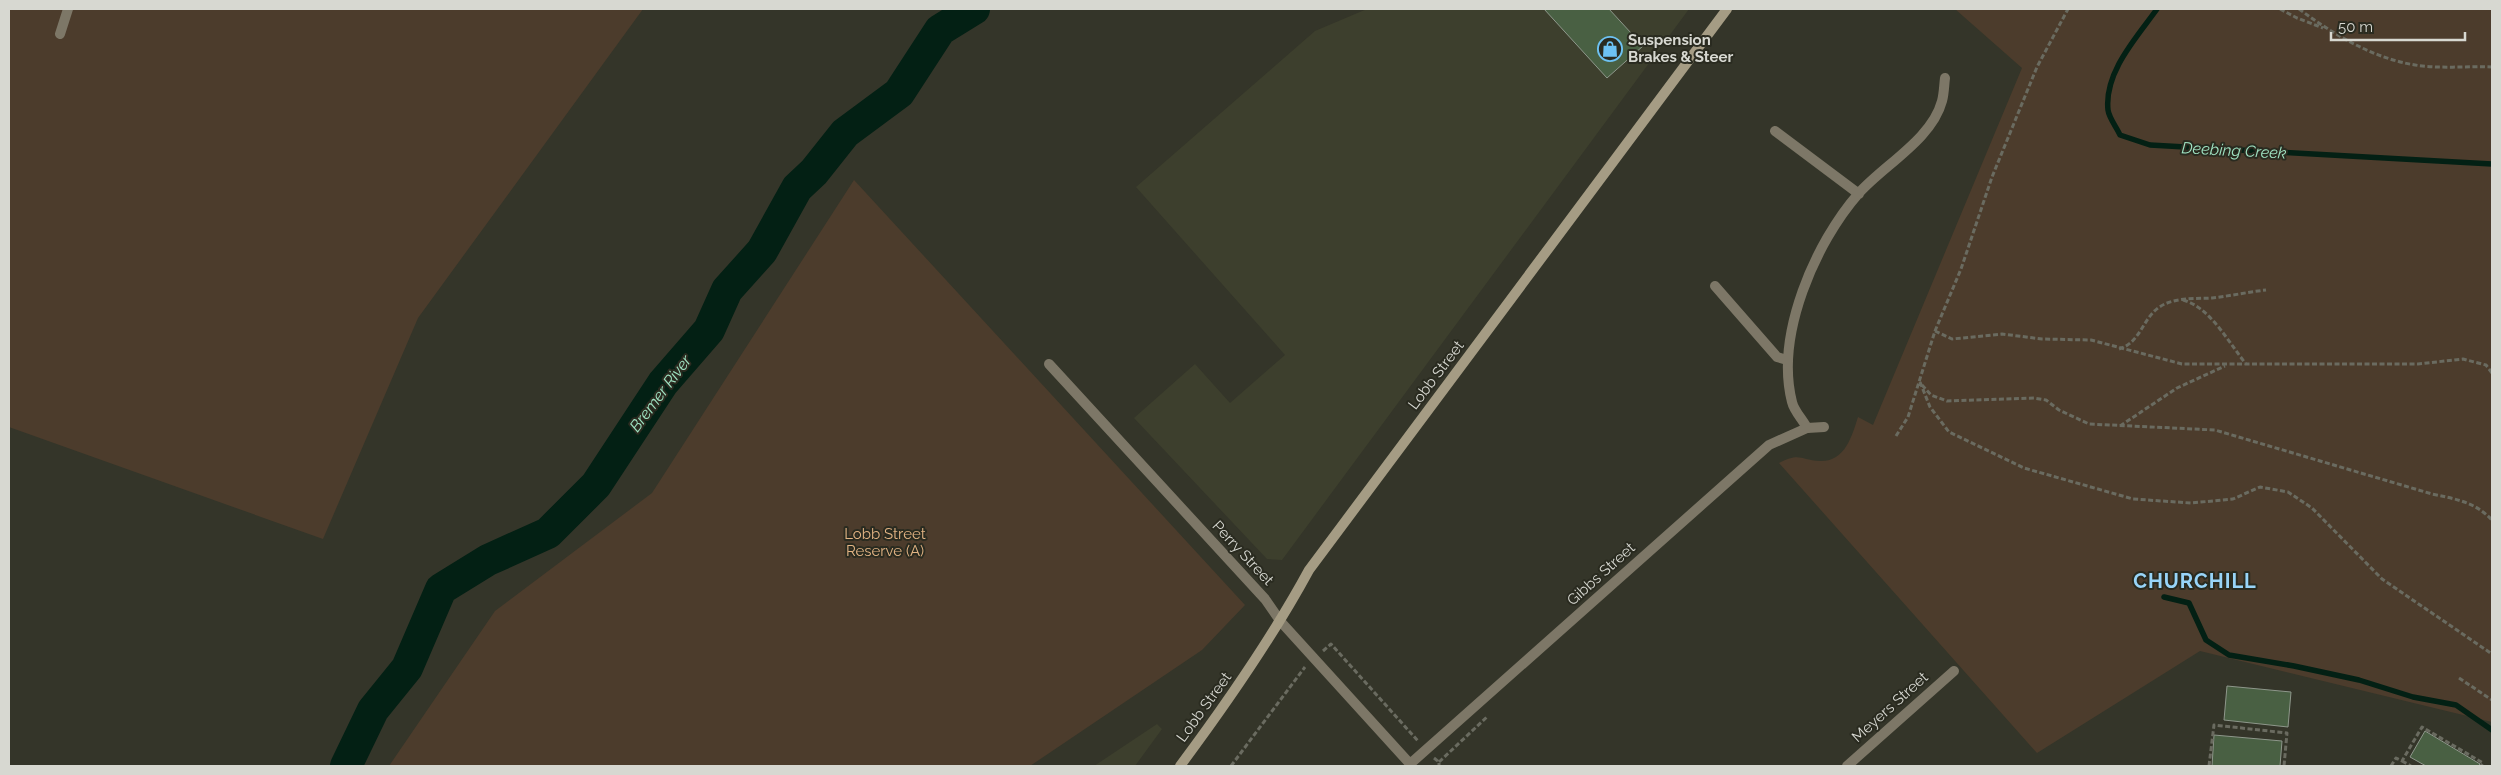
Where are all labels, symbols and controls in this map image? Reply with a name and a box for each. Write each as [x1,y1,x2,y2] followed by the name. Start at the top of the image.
[2331,10,2465,42] scale bar
[2338,18,2373,36] text: 50 m
[1628,31,1733,66] place label: Suspension Brakes & Steer
[1597,36,1623,62] shop icon: Suspension Brakes & Steer
[2181,138,2287,163] water label: Deebing Creek
[1404,337,1468,413] street label: Lobb Street
[625,351,696,435] water label: Bremer River
[1209,517,1277,589] street label: Perry Street
[844,525,926,560] park label: Lobb Street Reserve (A)
[1563,539,1639,609] street label: Gibbs Street
[2133,569,2257,593] district label: CHURCHILL
[1848,668,1932,746] street label: Meyers Street
[1173,669,1235,745] street label: Lobb Street

